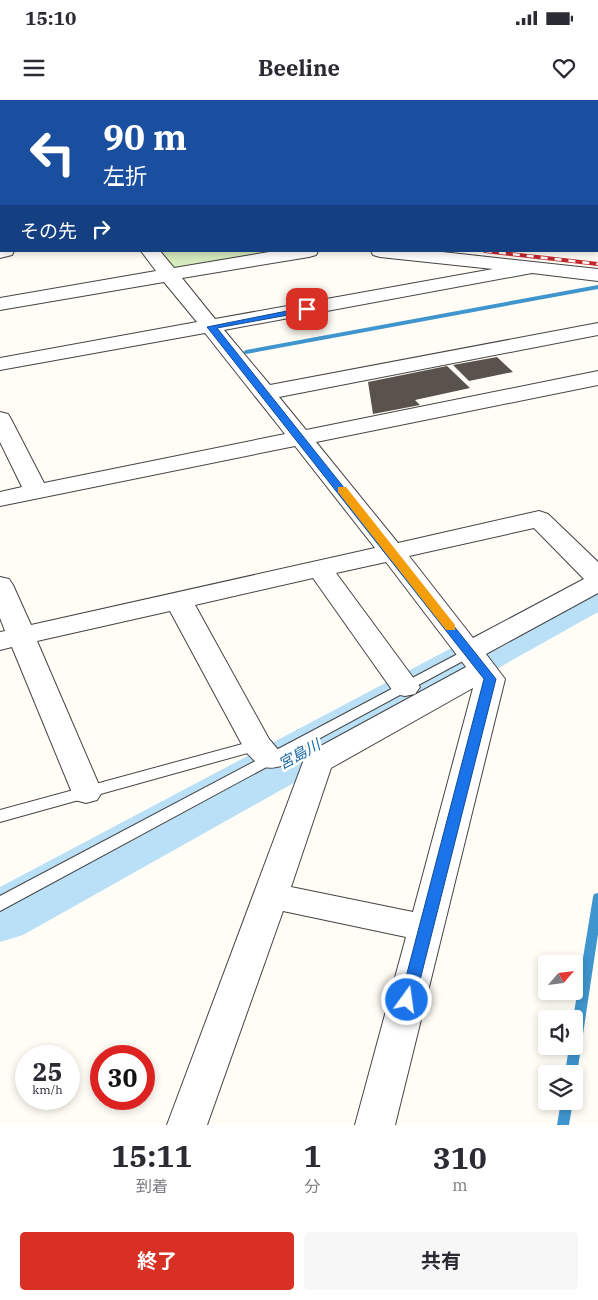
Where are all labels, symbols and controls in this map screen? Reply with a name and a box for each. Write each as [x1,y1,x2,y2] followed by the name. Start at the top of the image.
[25,6,76,30] text: 15:10
[258,53,340,82] text: Beeline
[20,54,48,82] icon: menu
[550,54,578,82] icon: heart
[103,114,187,160] text: 90 m
[20,120,85,185] icon: left
[103,161,147,190] text: 左折
[87,215,115,243] icon: right
[20,219,77,243] text: その先
[286,288,328,330] pin
[293,295,321,323] icon: arrive
[275,734,325,773] water label: 宮島川
[538,955,582,1000] north arrow
[538,955,583,1110] map controls
[380,973,432,1025] position arrow
[538,1010,583,1055] button: sound
[90,1045,155,1110] speed limit sign: 30
[32,1055,63,1088] text: 25
[538,1065,583,1110] button: layers
[32,1082,63,1097] text: km/h
[111,1136,192,1175] text: 15:11
[304,1136,322,1175] text: 1
[433,1138,487,1177] text: 310
[452,1175,467,1195] text: m
[136,1176,168,1196] text: 到着
[305,1176,321,1196] text: 分
[20,1232,294,1290] button: 終了
[304,1232,578,1290] button: 共有

